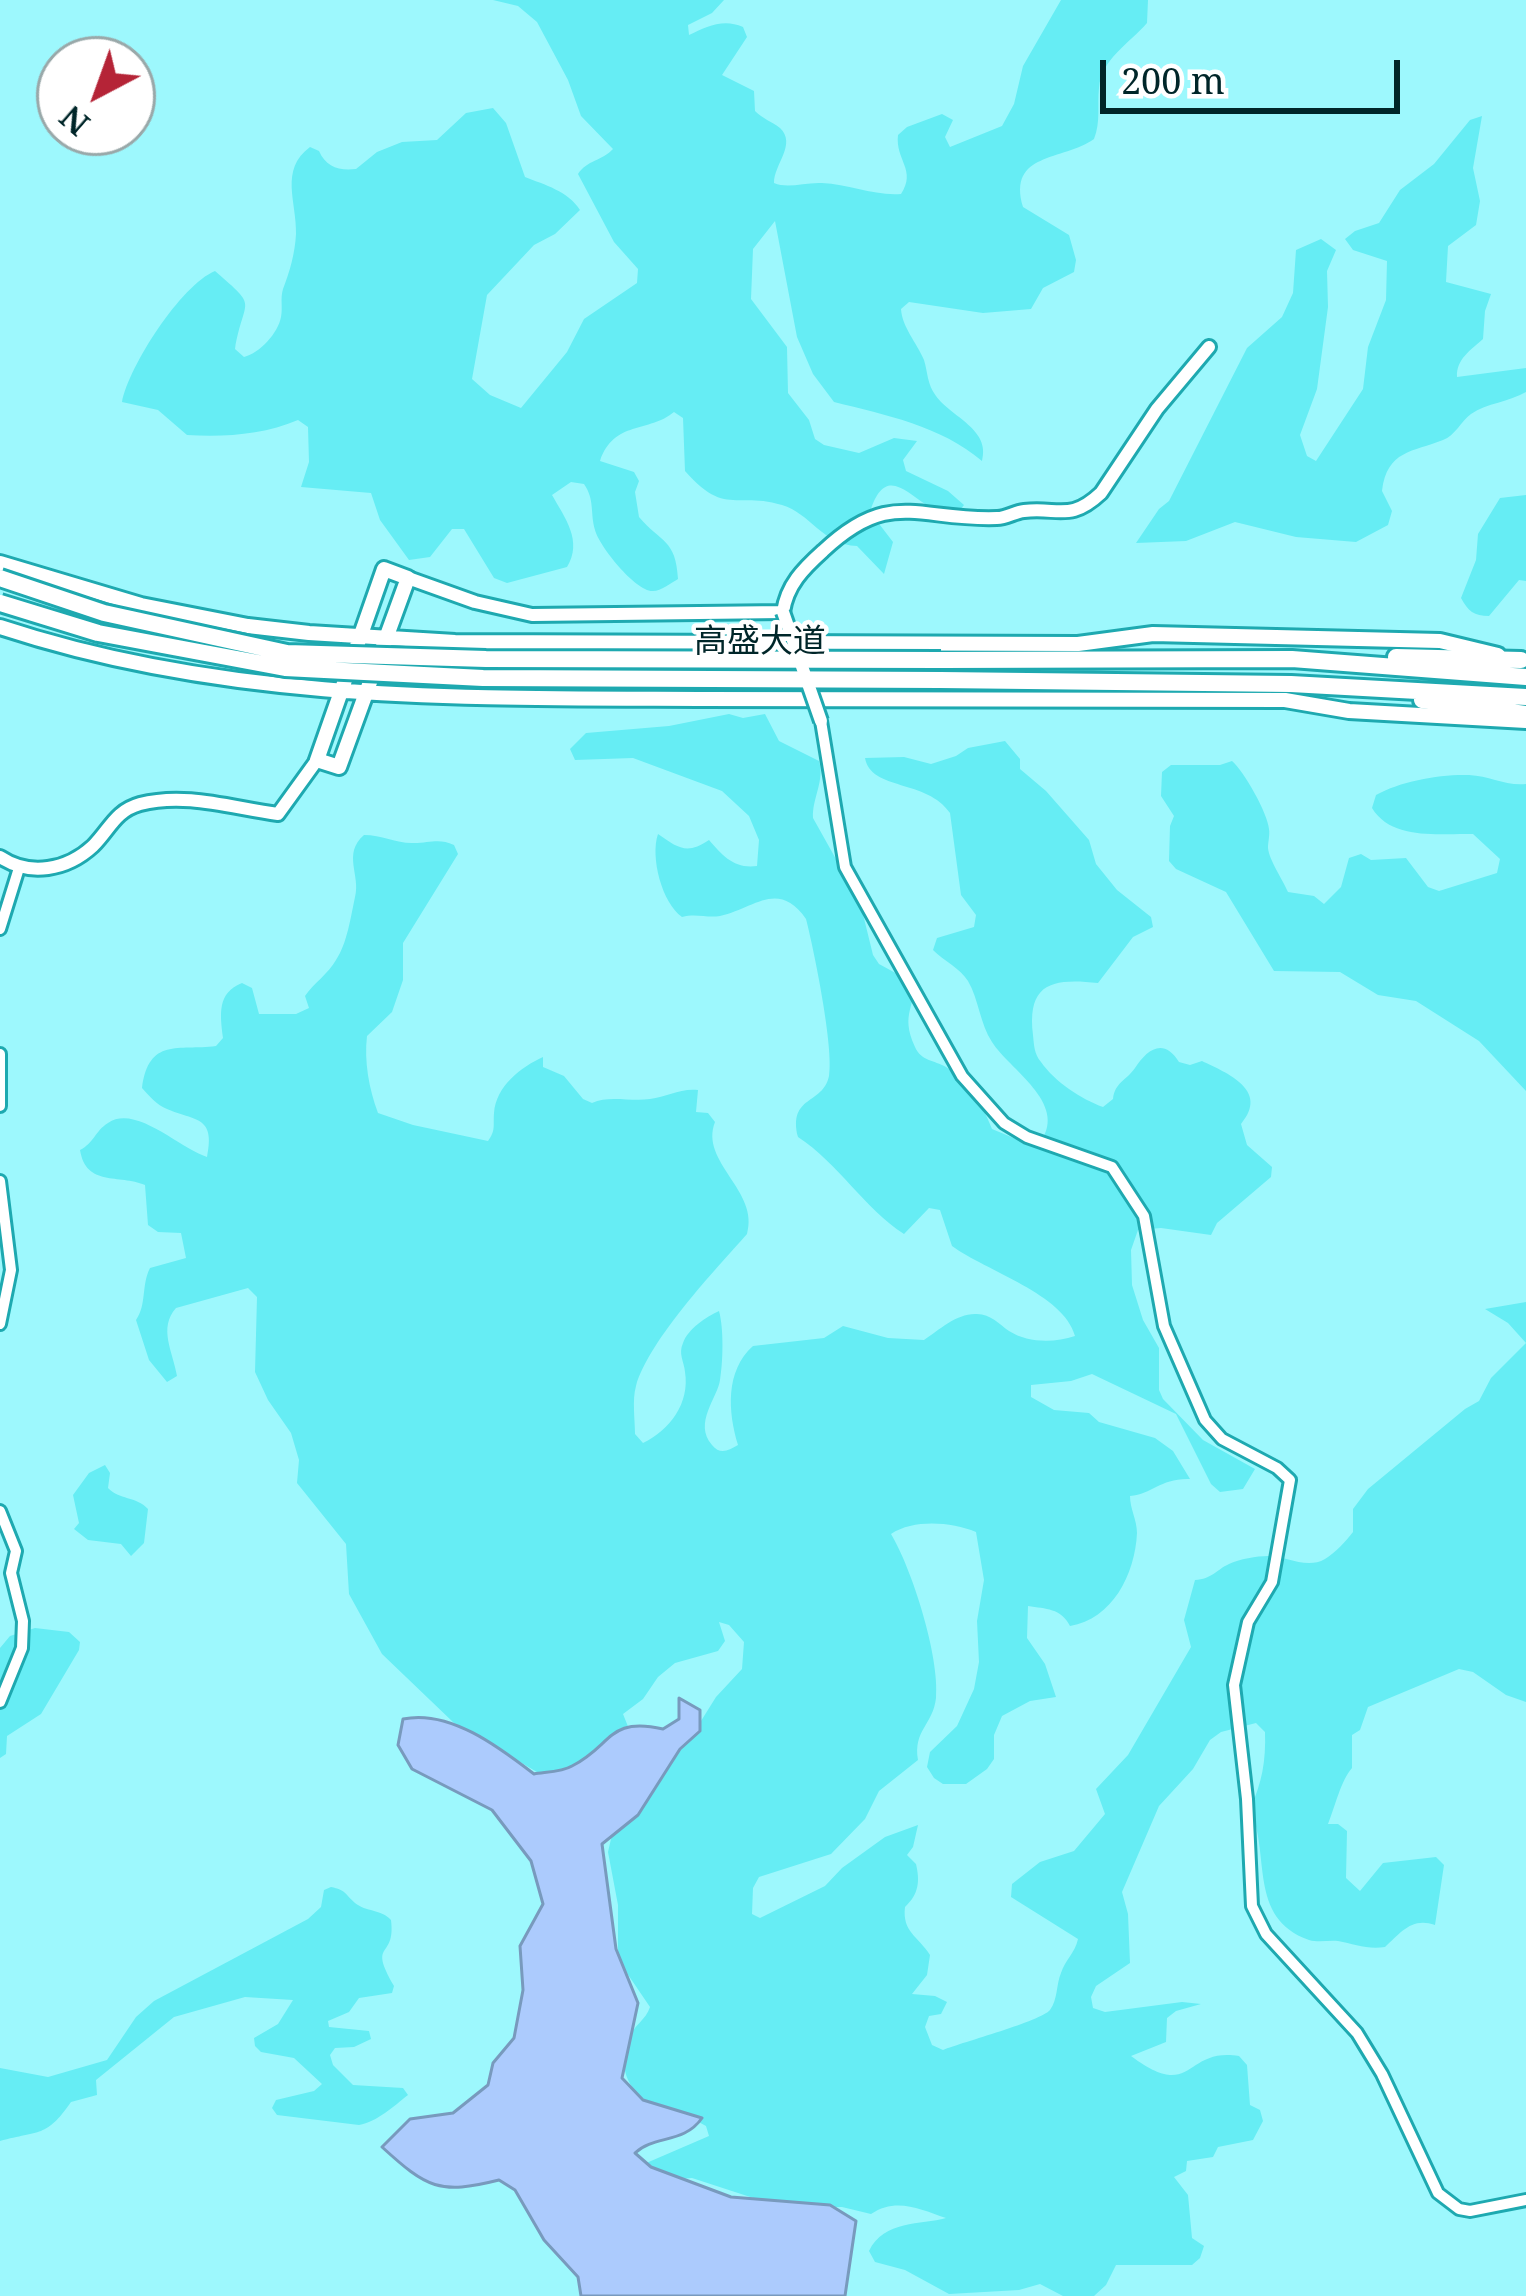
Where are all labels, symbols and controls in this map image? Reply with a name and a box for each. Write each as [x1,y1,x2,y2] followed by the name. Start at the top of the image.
[36,36,156,156] north arrow
[1106,36,1406,110] scale bar
[1121,56,1225,105] text: 200 m
[49,96,99,147] text: N
[694,623,826,663] street label: 高盛大道

